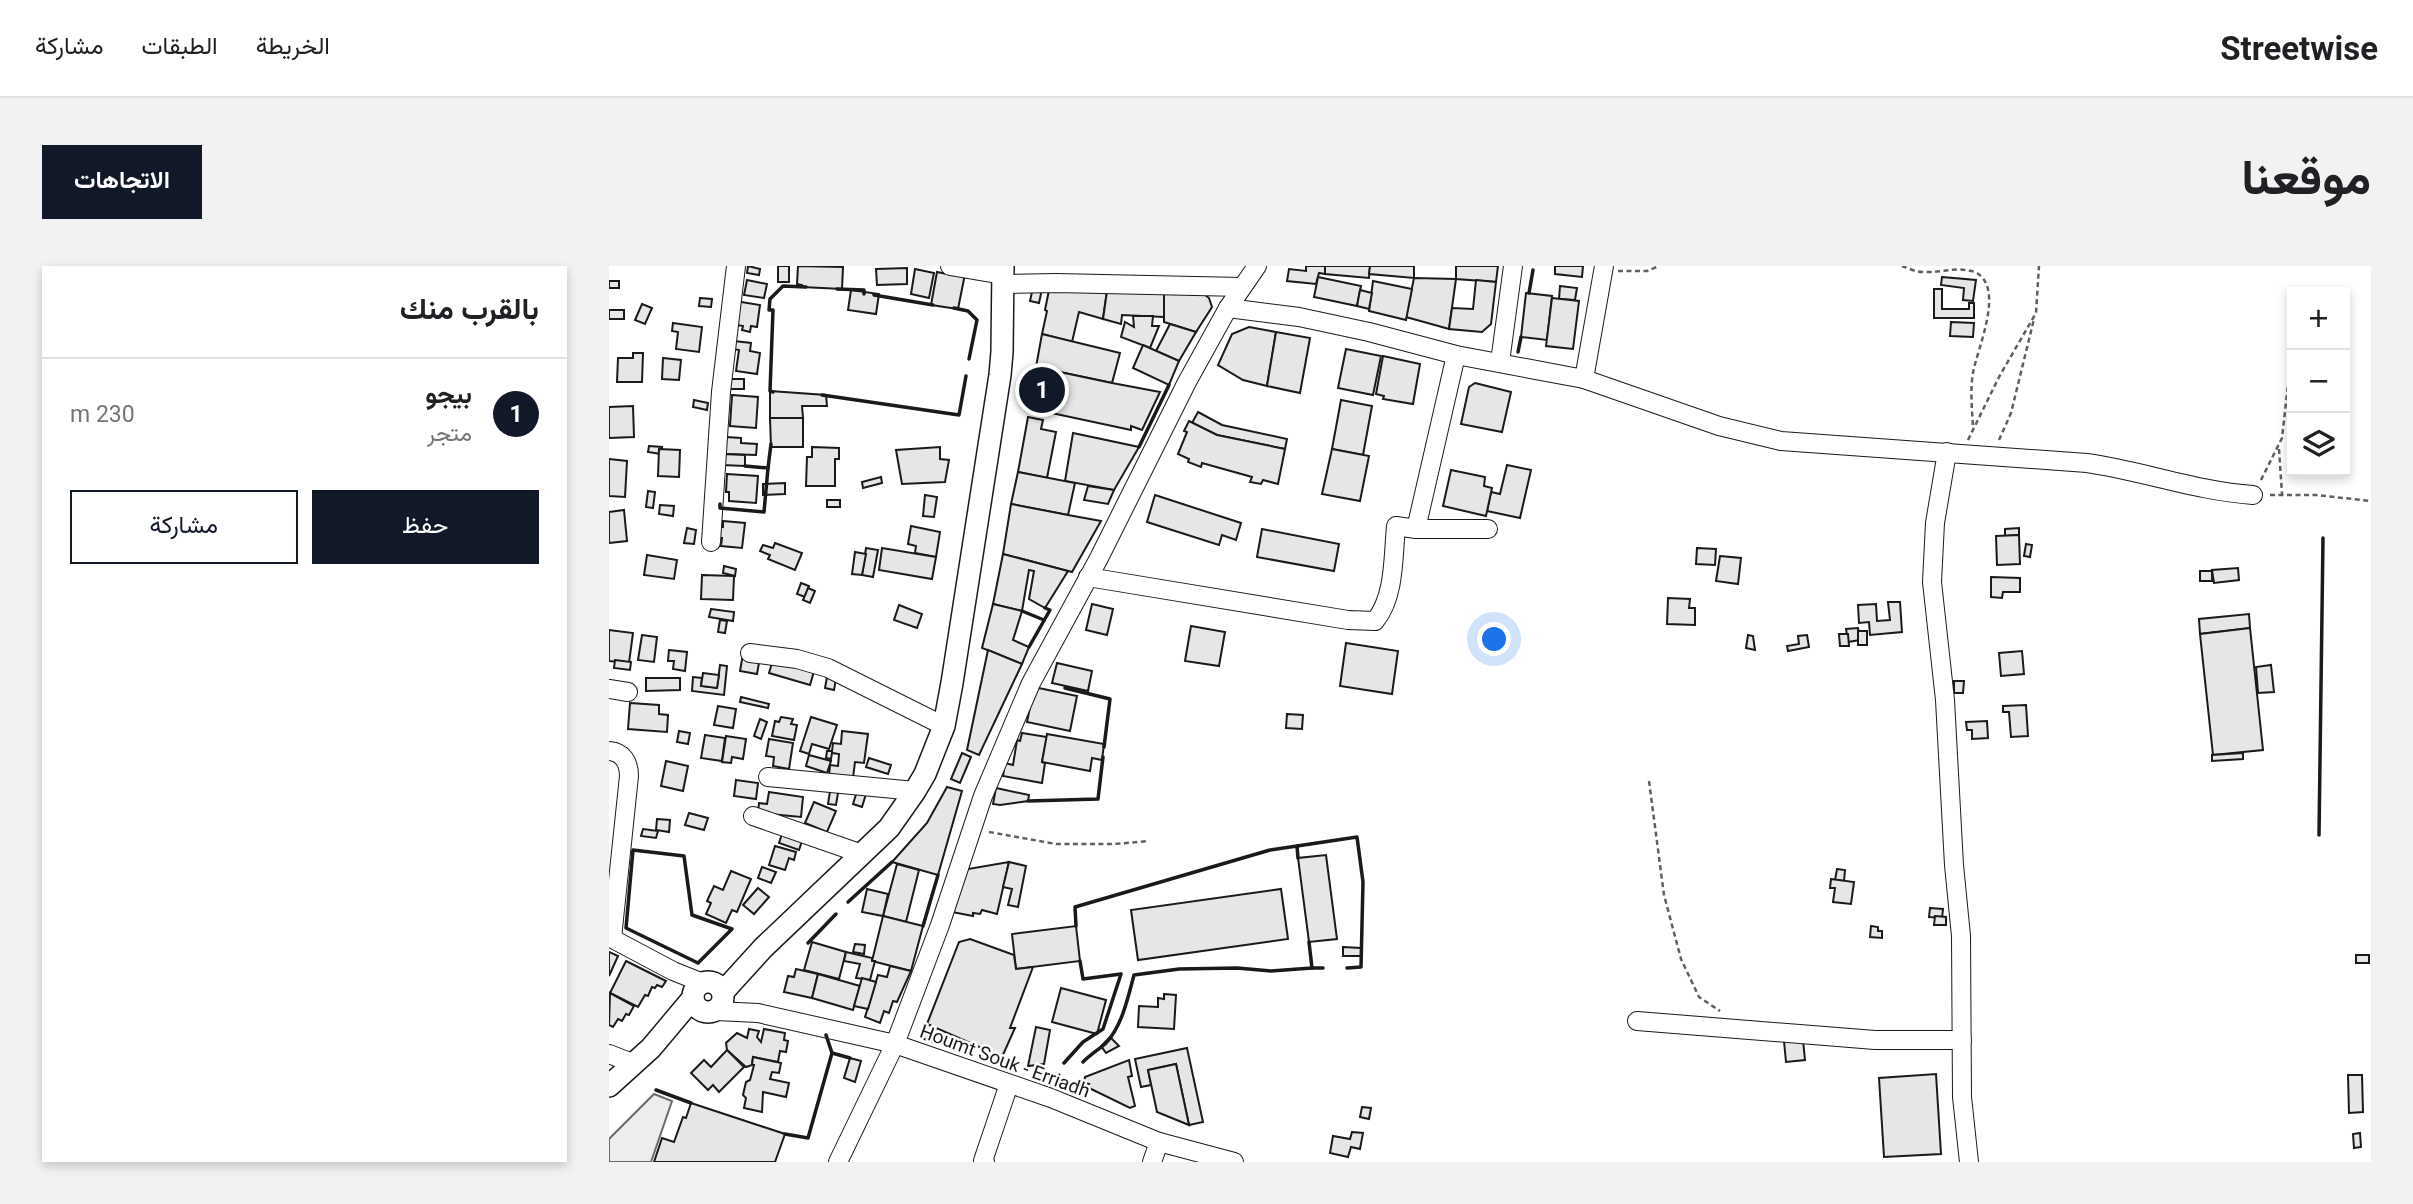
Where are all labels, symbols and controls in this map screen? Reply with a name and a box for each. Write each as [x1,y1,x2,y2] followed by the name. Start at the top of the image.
[2220,29,2378,68] text: Streetwise
[35,32,103,60] text: مشاركة
[141,32,218,60] text: الطبقات
[256,32,330,60] text: الخريطة
[42,145,202,219] button: الاتجاهات
[2241,149,2371,206] text: موقعنا
[2287,287,2350,476] map controls
[2287,287,2350,350] button: +
[400,291,539,326] text: بالقرب منك
[2287,350,2350,413] button: −
[1019,364,1065,416] pin: 1
[425,379,472,409] text: بيجو
[70,401,135,428] text: 230 m
[509,401,523,428] text: 1
[2287,413,2350,476] button: layers
[427,420,472,447] text: متجر
[70,490,298,564] button: مشاركة
[312,490,539,564] button: حفظ
[1477,622,1511,656] your location
[917,1020,1093,1102] street label: Houmt Souk - Erriadh

